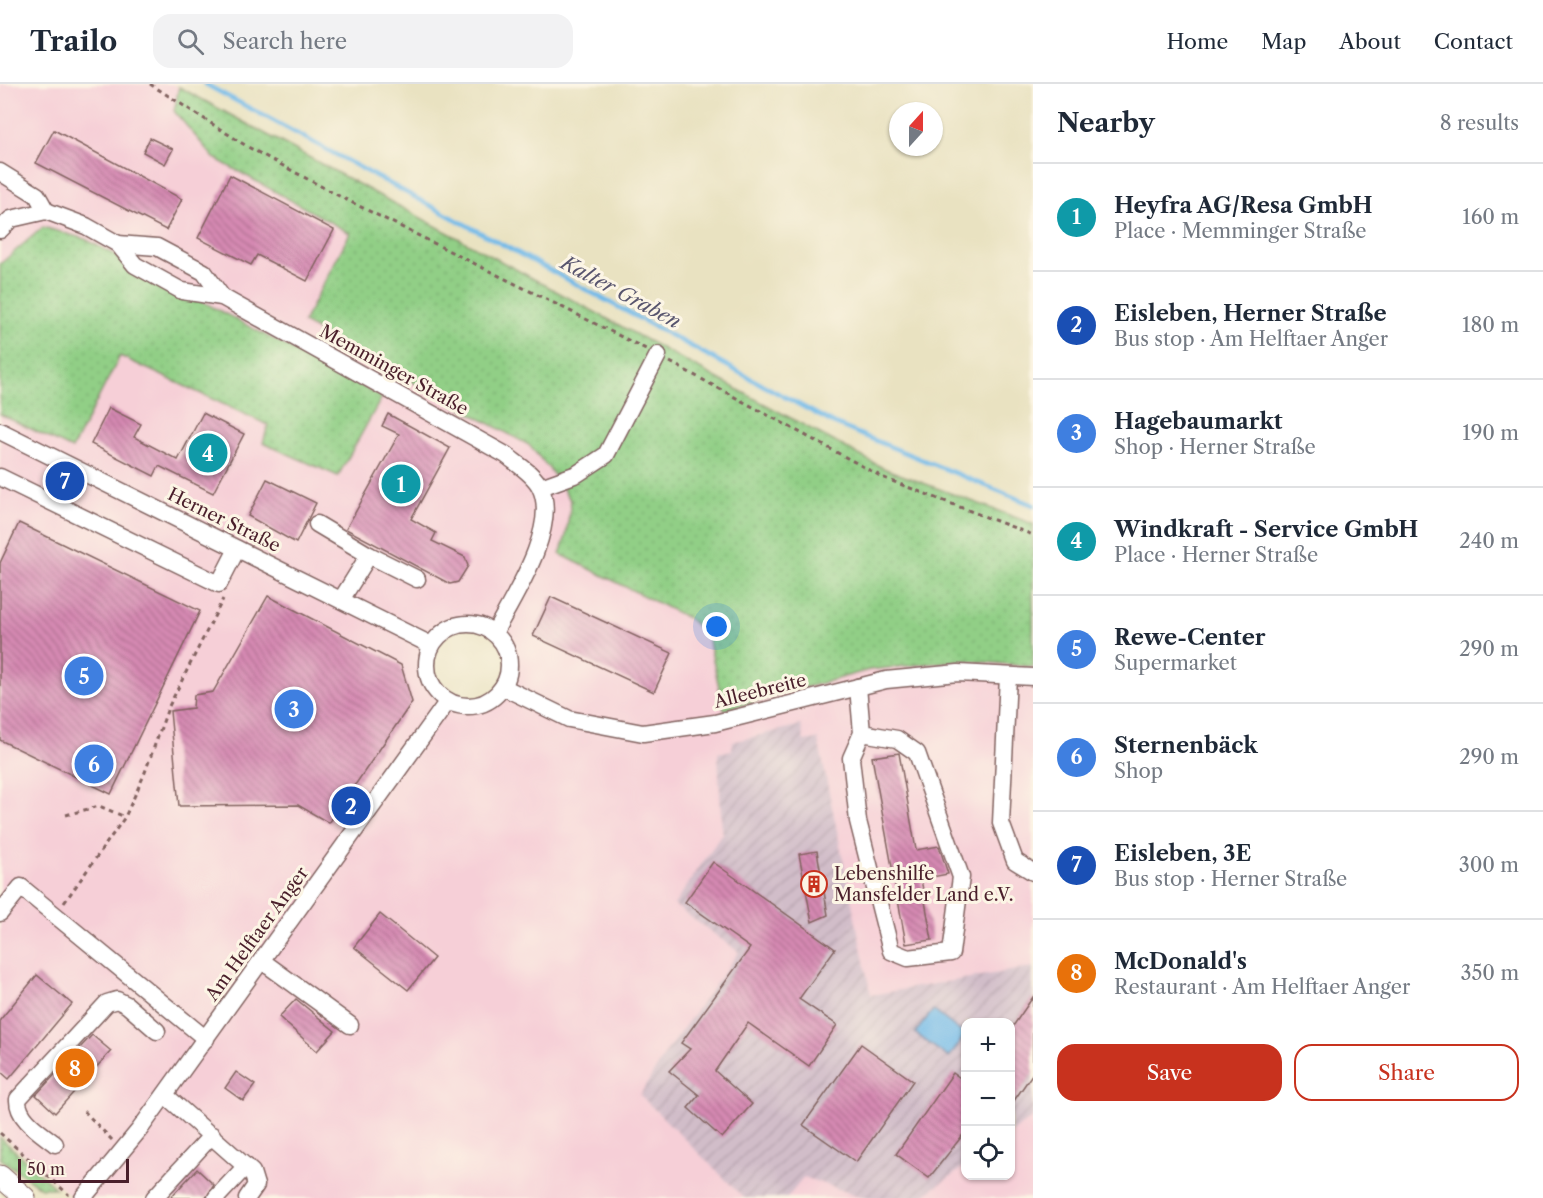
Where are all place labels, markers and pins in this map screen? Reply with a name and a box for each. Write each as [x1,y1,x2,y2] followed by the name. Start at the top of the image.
[188,430,228,476] pin: 4
[46,458,84,504] pin: 7
[382,462,420,506] pin: 1
[64,654,104,698] pin: 5
[274,686,314,732] pin: 3
[74,742,113,786] pin: 6
[332,784,370,828] pin: 2
[834,863,1013,906] place label: Lebenshilfe Mansfelder Land e.V.
[799,869,829,899] building icon: Lebenshilfe Mansfelder Land e.V.
[56,1046,94,1090] pin: 8

